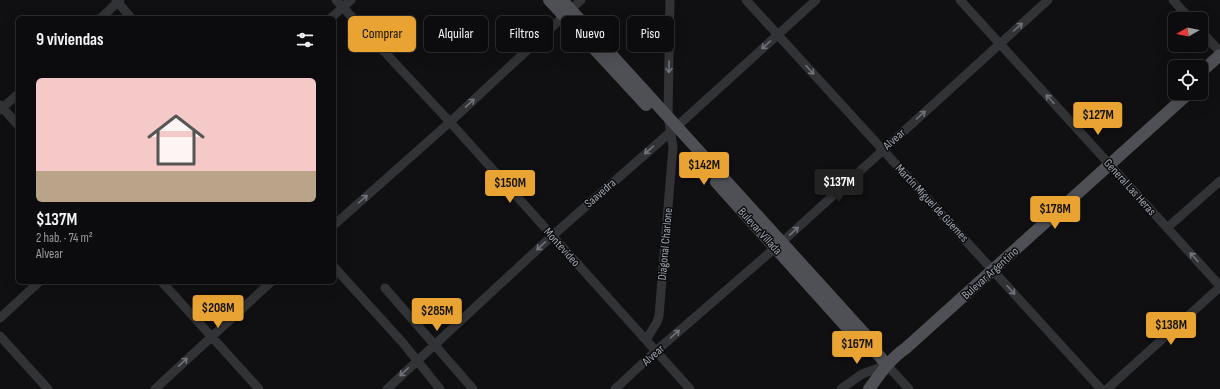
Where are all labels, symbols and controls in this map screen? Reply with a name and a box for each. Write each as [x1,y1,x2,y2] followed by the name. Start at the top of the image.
[1168,12,1208,52] north arrow
[1168,12,1208,100] map controls
[348,16,416,52] chip: Comprar
[424,16,488,52] chip: Alquilar
[496,16,553,52] chip: Filtros
[561,16,619,52] chip: Nuevo
[627,16,674,52] chip: Piso
[1012,23,1023,32] one-way arrow
[294,29,316,51] icon: filters
[36,30,104,50] text: 9 viviendas
[762,40,772,49] one-way arrow
[665,60,673,73] one-way arrow
[1168,60,1208,100] button: locate
[806,65,815,75] one-way arrow
[1046,94,1055,104] one-way arrow
[465,98,475,108] one-way arrow
[1070,102,1126,136] pin: $127M
[140,104,212,176] icon: home
[1082,107,1114,123] text: $127M
[916,110,926,119] one-way arrow
[879,125,909,154] street label: Alvear
[643,146,654,155] one-way arrow
[676,152,732,186] pin: $142M
[1100,156,1159,219] street label: General Las Heras
[688,157,720,173] text: $142M
[892,161,972,245] street label: Martin Miguel de Güemes
[811,169,867,203] pin: $137M
[482,170,538,204] pin: $150M
[823,174,855,190] text: $137M
[494,175,526,191] text: $150M
[582,175,619,211] street label: Saavedra
[358,195,368,204] one-way arrow
[1027,196,1083,230] pin: $178M
[1039,201,1071,217] text: $178M
[735,205,785,258] street label: Bulevar Villada
[655,207,676,281] street label: Diagonal Charlone
[36,210,77,230] text: $137M
[540,225,583,270] street label: Montevideo
[789,226,799,235] one-way arrow
[36,230,93,246] text: 2 hab. · 74 m²
[536,241,546,251] one-way arrow
[959,244,1022,303] street label: Bulevar Argentino
[36,246,63,262] text: Alvear
[1189,252,1198,262] one-way arrow
[1006,285,1015,295] one-way arrow
[190,295,246,329] pin: $208M
[409,298,465,332] pin: $285M
[202,300,234,316] text: $208M
[421,303,453,319] text: $285M
[1143,312,1199,346] pin: $138M
[1155,317,1187,333] text: $138M
[670,330,680,339] one-way arrow
[829,331,885,365] pin: $167M
[841,336,873,352] text: $167M
[638,341,668,370] street label: Alvear
[178,358,188,367] one-way arrow
[399,368,410,377] one-way arrow

